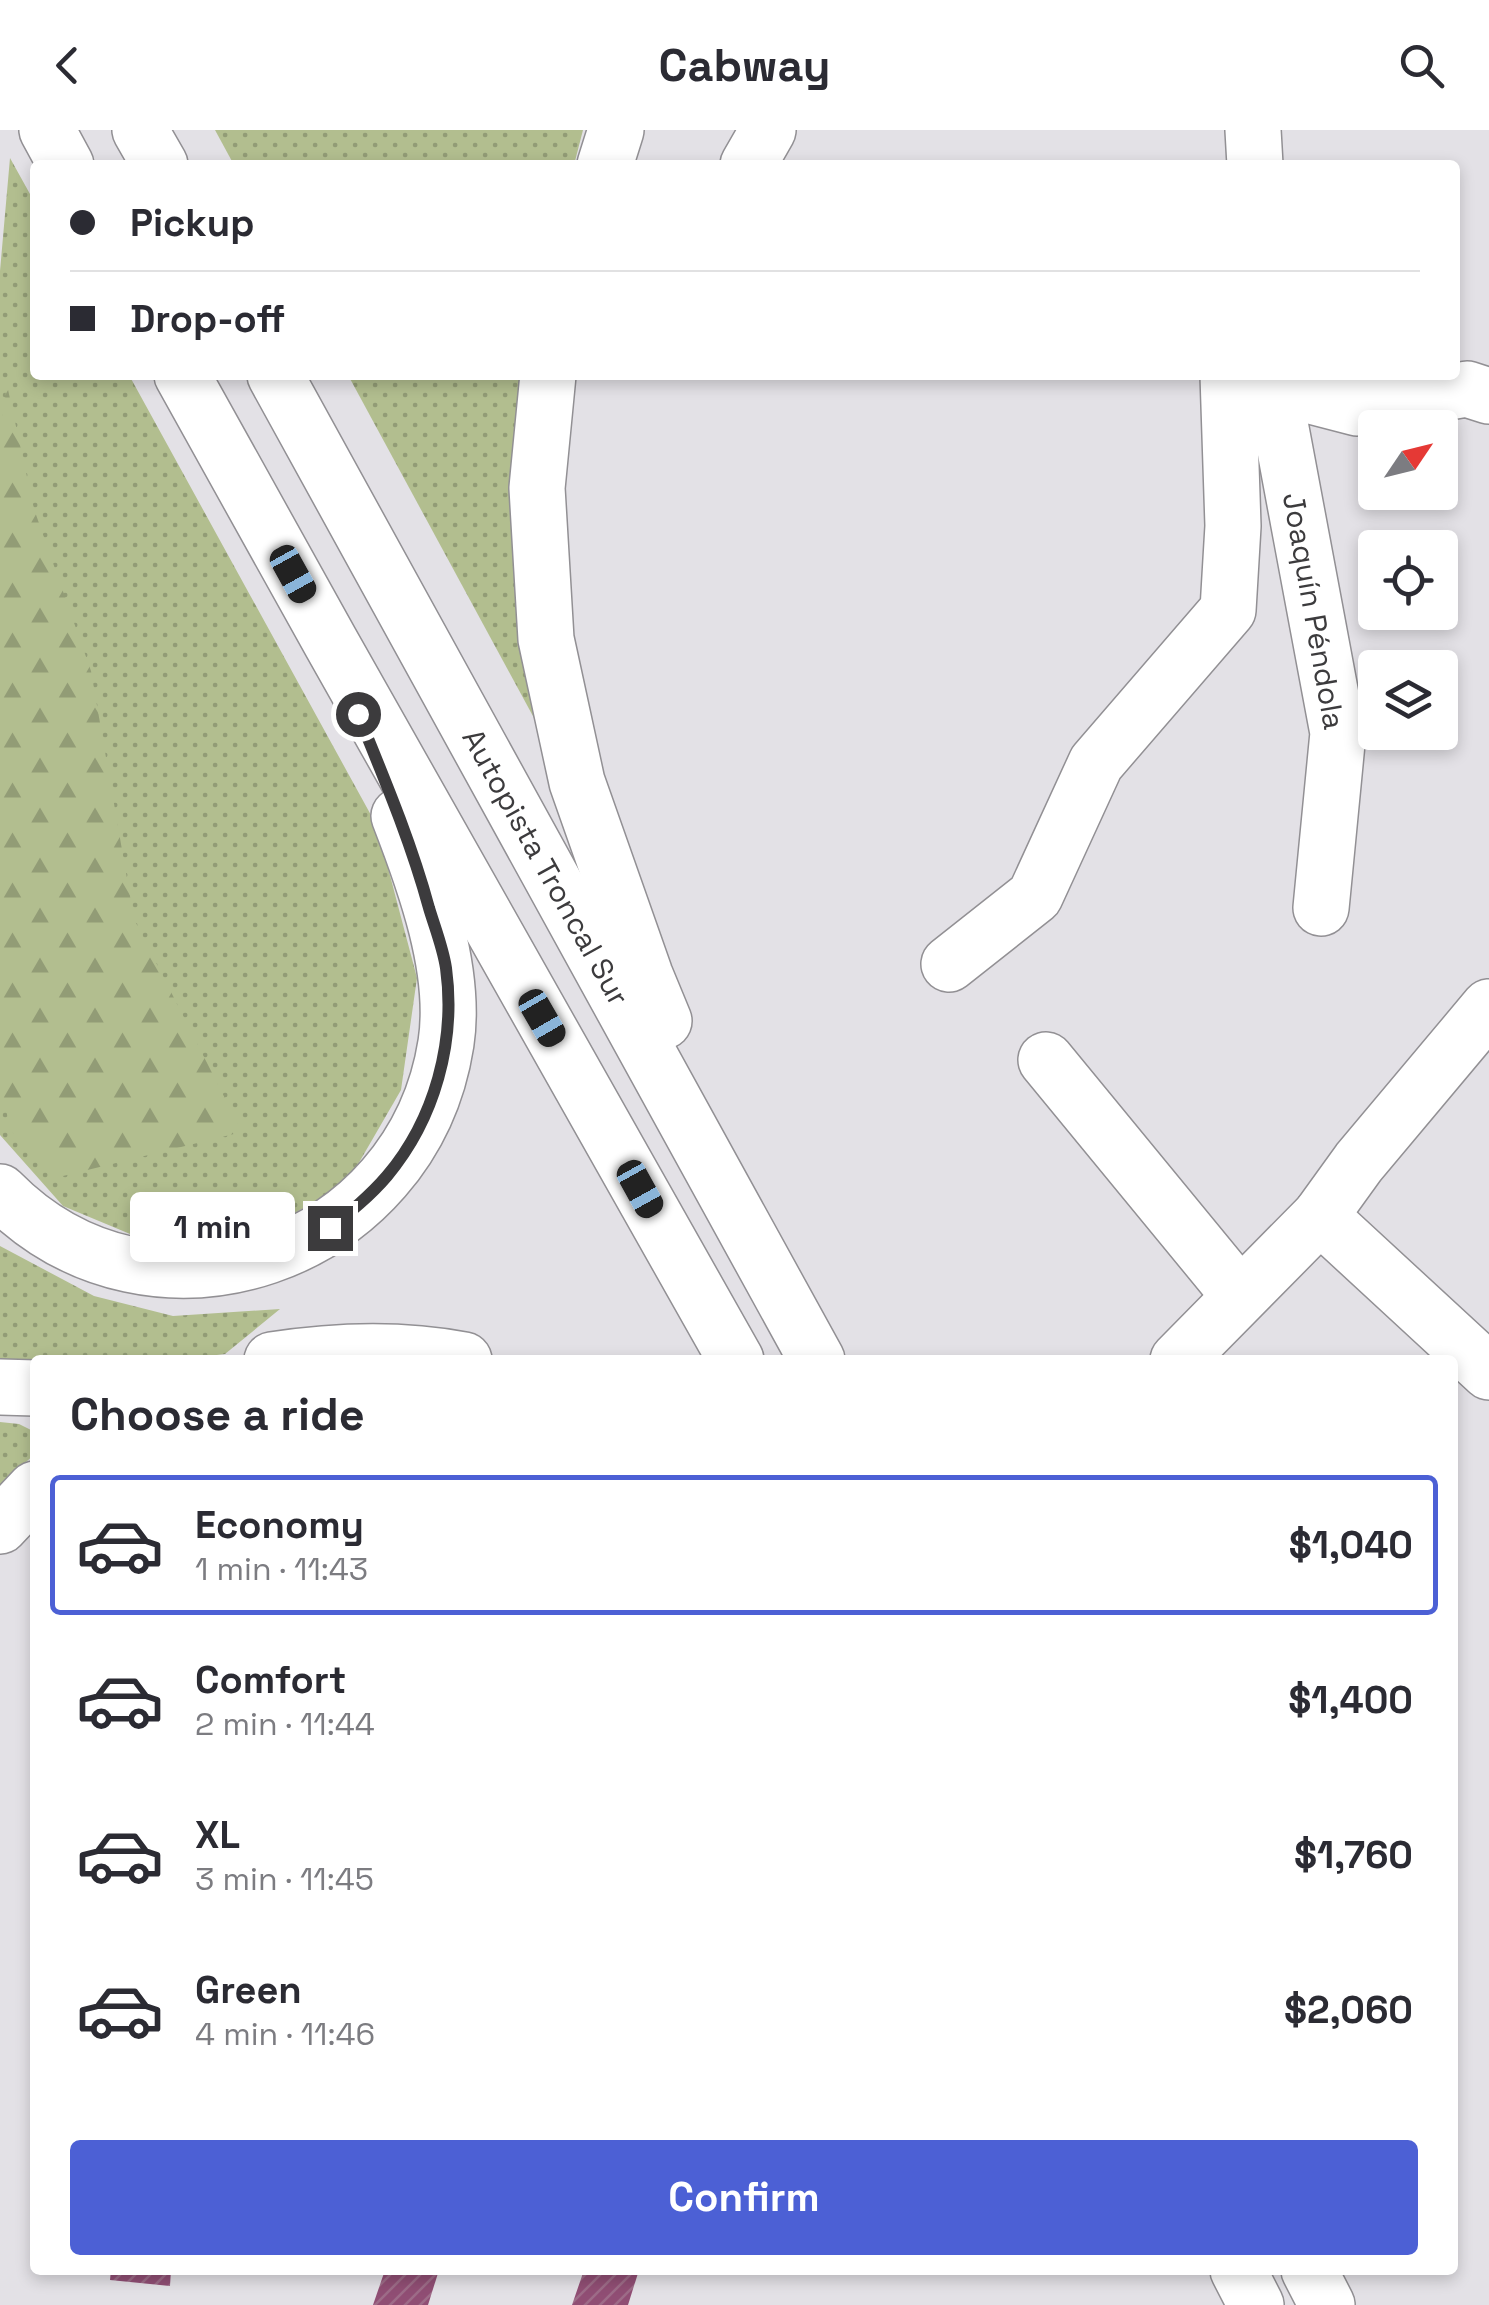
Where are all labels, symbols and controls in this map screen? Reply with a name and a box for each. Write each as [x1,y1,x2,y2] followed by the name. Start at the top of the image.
[659,37,831,94] text: Cabway
[40,38,95,93] icon: back
[1394,38,1449,93] icon: search
[130,199,254,247] text: Pickup
[130,295,285,343] text: Drop-off
[1358,410,1458,510] north arrow
[1358,410,1458,750] map controls
[1274,490,1354,732] street label: Joaquín Péndola
[1358,530,1458,630] button: locate
[265,540,321,608] car
[1358,650,1458,750] button: layers
[336,692,381,737] route start
[454,722,638,1012] street label: Autopista Troncal Sur
[514,985,570,1051] car
[612,1155,668,1223] car
[130,1193,295,1263] callout: 1 min
[308,1206,353,1251] route end
[173,1207,252,1247] text: 1 min
[70,1386,365,1443] text: Choose a ride
[75,1500,165,1590] icon: car
[195,1501,364,1549] text: Economy
[1289,1521,1413,1569] text: $1,040
[195,1549,368,1589] text: 1 min · 11:43
[75,1655,165,1745] icon: car
[195,1656,346,1704] text: Comfort
[1288,1676,1413,1724] text: $1,400
[195,1704,375,1744] text: 2 min · 11:44
[75,1810,165,1900] icon: car
[195,1811,240,1859] text: XL
[1294,1831,1413,1879] text: $1,760
[195,1859,374,1899] text: 3 min · 11:45
[75,1965,165,2055] icon: car
[195,1966,302,2014] text: Green
[1284,1986,1413,2034] text: $2,060
[195,2014,375,2054] text: 4 min · 11:46
[70,2140,1418,2255] button: Confirm

